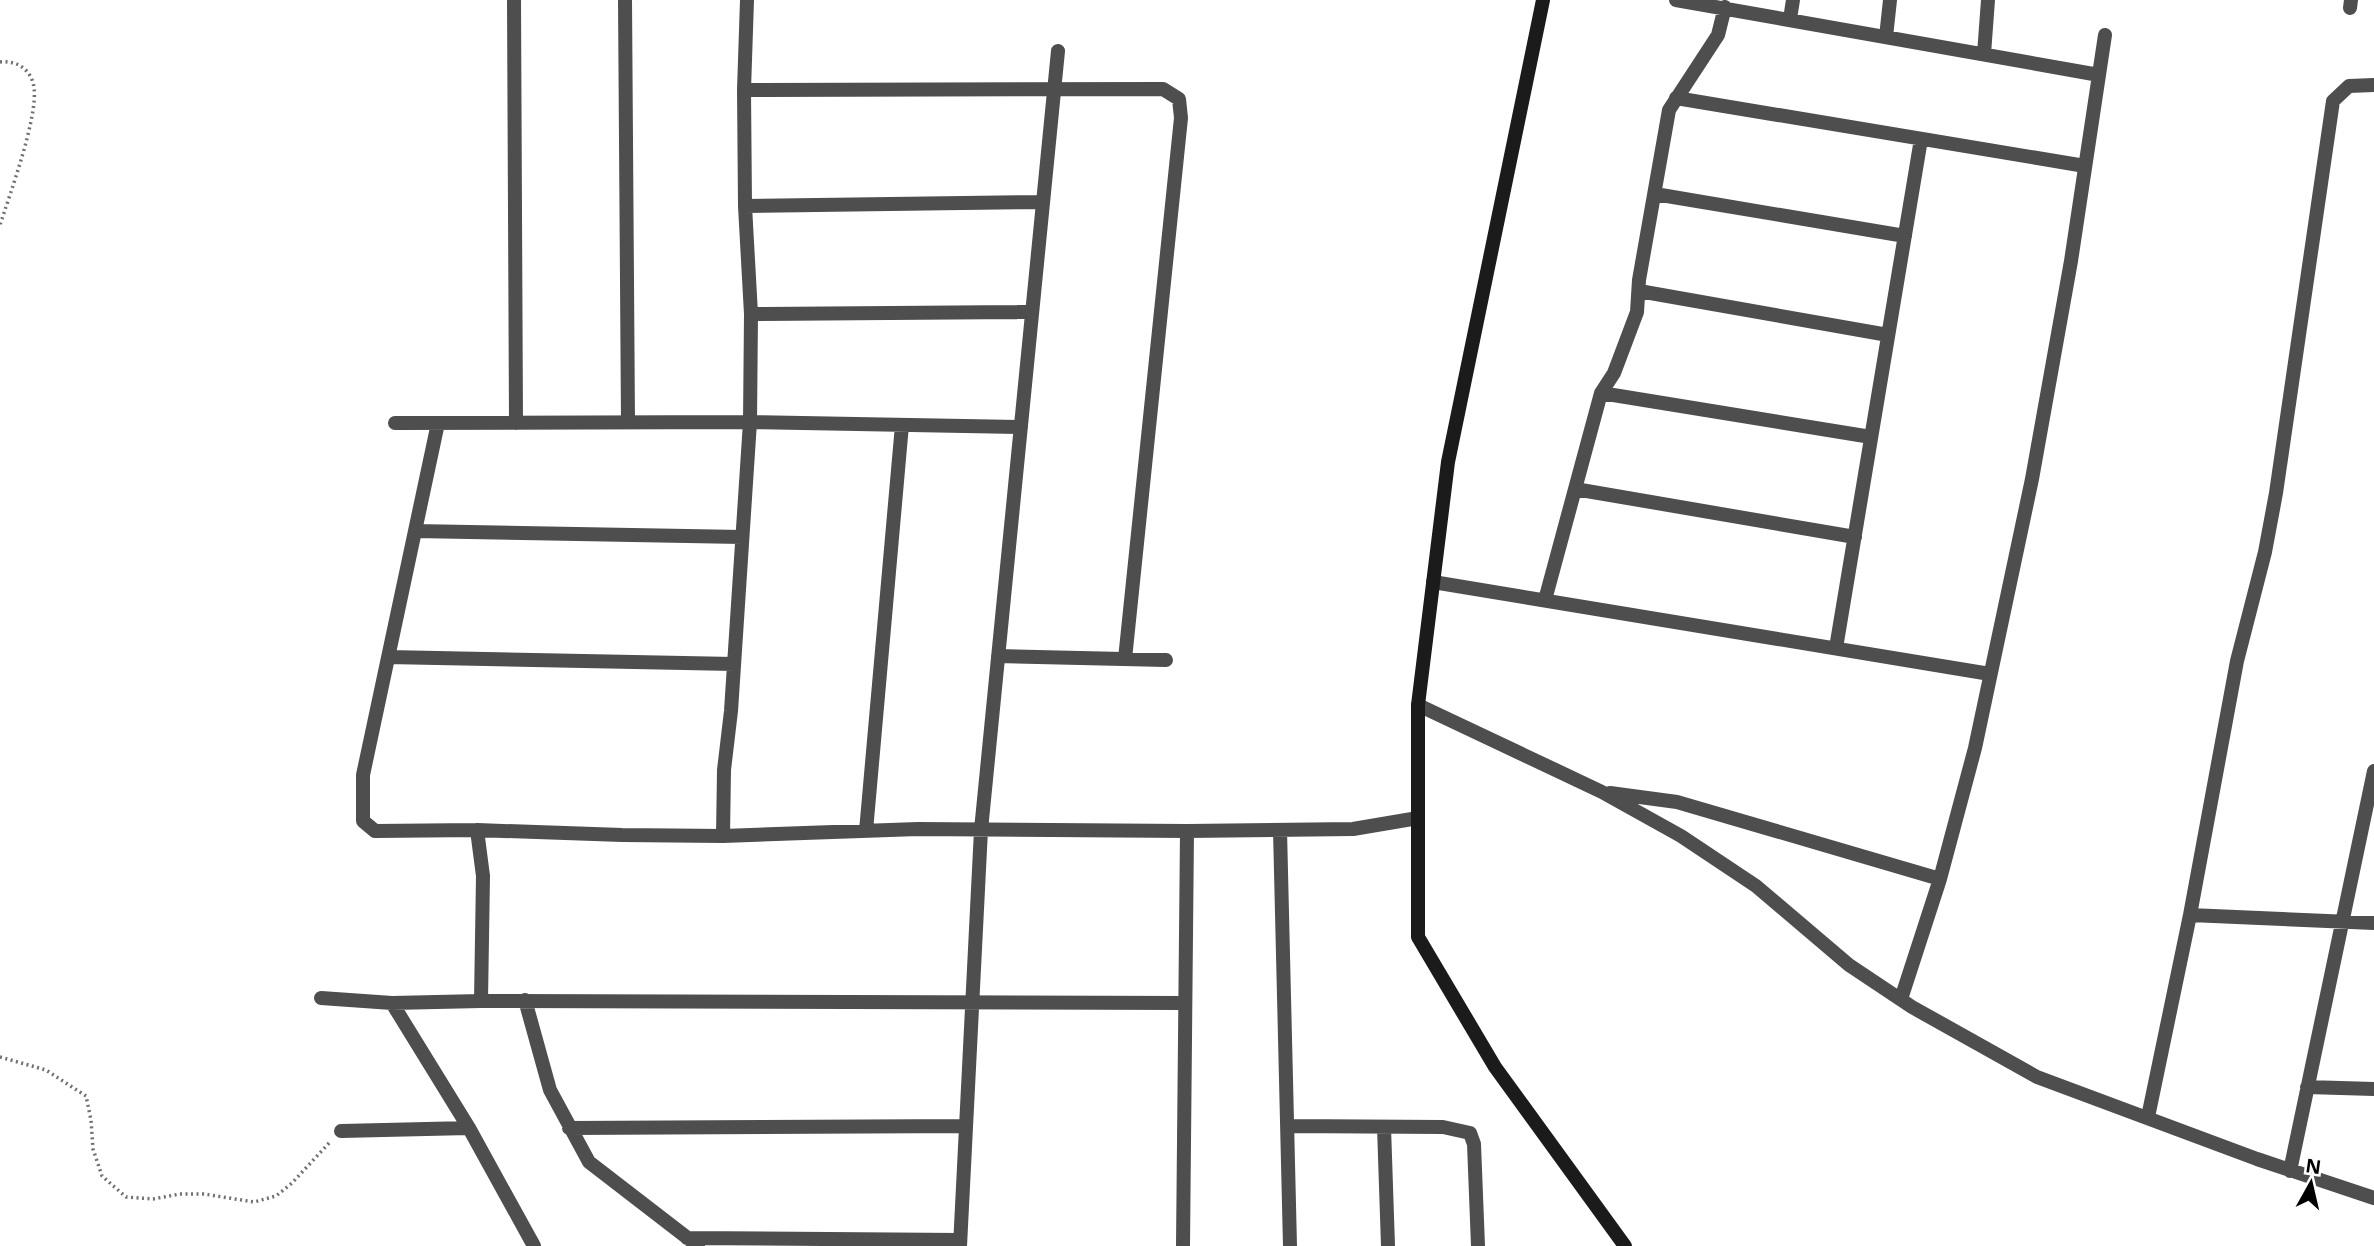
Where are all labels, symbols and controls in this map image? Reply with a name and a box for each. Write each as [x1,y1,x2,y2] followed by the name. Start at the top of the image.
[2276,1148,2346,1218] north arrow
[2304,1152,2323,1180] text: N

